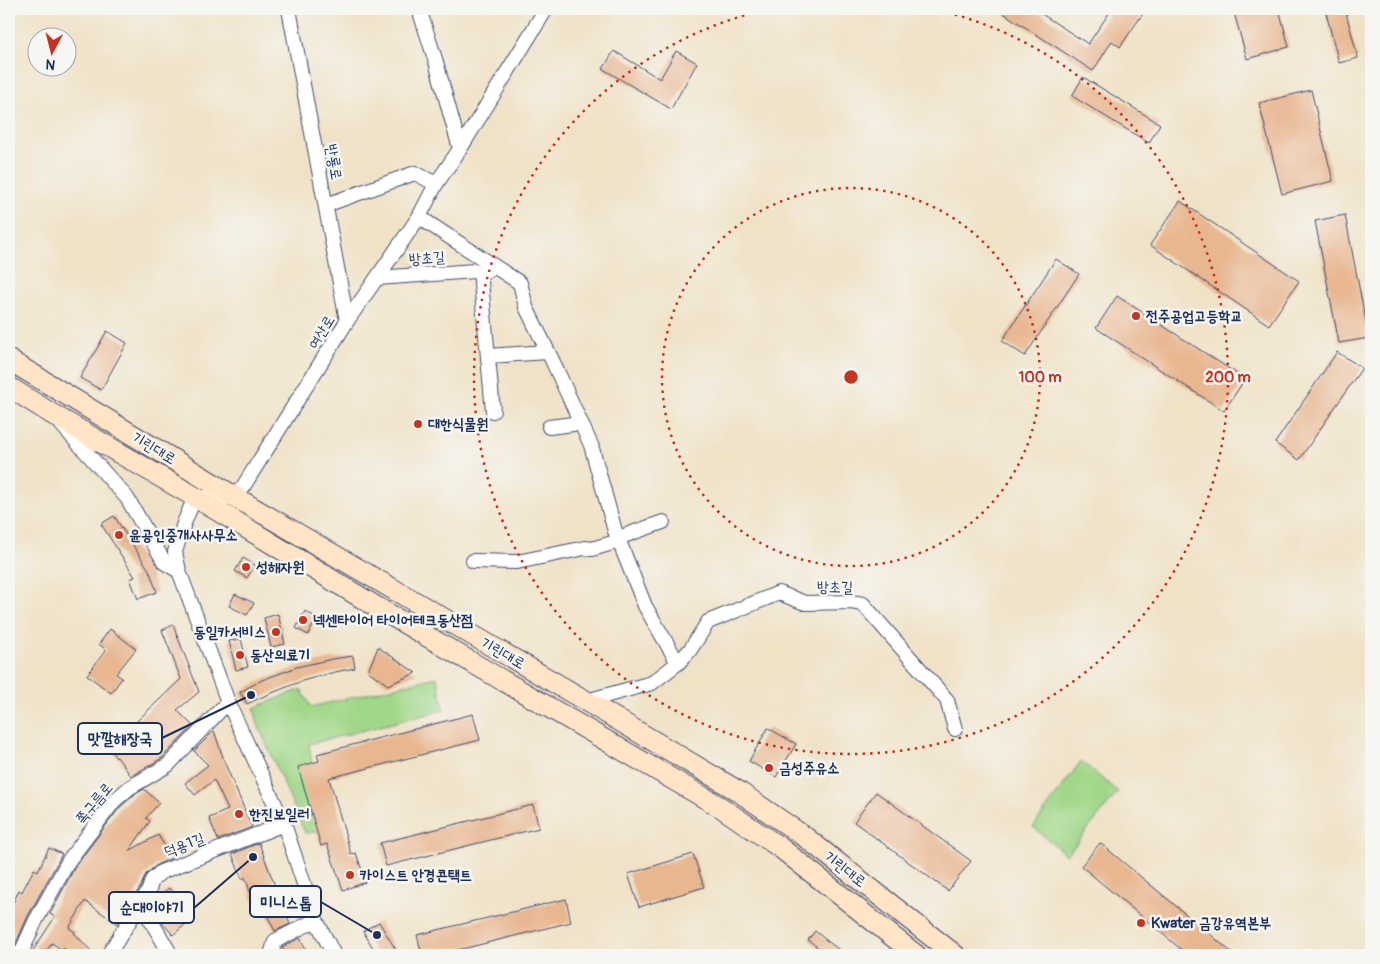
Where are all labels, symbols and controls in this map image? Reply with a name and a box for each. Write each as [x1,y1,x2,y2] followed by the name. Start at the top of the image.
[28,28,78,78] north arrow
[45,55,56,73] text: N
[321,143,346,182] street label: 반룡로
[408,248,446,269] street label: 방초길
[1145,307,1243,326] place label: 전주공업고등학교
[1130,310,1142,322] marker: 전주공업고등학교
[304,312,339,353] street label: 여산로
[842,368,860,386] centre of rings
[1019,368,1061,387] text: 100 m
[1205,368,1251,387] text: 200 m
[428,415,488,434] place label: 대한식물원
[412,418,424,430] marker: 대한식물원
[128,428,179,469] street label: 기린대로
[129,526,238,545] place label: 윤공인중개사사무소
[113,529,125,541] marker: 윤공인중개사사무소
[256,558,304,577] place label: 성해자원
[240,561,252,573] marker: 성해자원
[817,578,853,597] street label: 방초길
[313,611,473,630] place label: 넥센타이어 타이어테크동산점
[297,614,309,626] marker: 넥센타이어 타이어테크동산점
[194,623,266,642] place label: 동일카서비스
[270,626,282,638] marker: 동일카서비스
[477,633,528,674] street label: 기린대로
[250,646,310,665] place label: 동산의료기
[234,649,246,661] marker: 동산의료기
[78,723,162,754] callout: 맛깔해장국
[88,729,152,749] text: 맛깔해장국
[779,759,839,778] place label: 금성주유소
[763,762,775,774] marker: 금성주유소
[72,779,117,828] street label: 쪽구름로
[248,805,309,824] place label: 한진보일러
[233,808,245,820] marker: 한진보일러
[161,829,207,862] street label: 덕용1길
[820,847,870,892] street label: 기린대로
[359,866,472,885] place label: 카이스트 안경콘택트
[344,869,356,881] marker: 카이스트 안경콘택트
[250,886,321,917] callout: 미니스톱
[109,892,194,923] callout: 순대이야기
[260,893,312,913] text: 미니스톱
[120,898,184,918] text: 순대이야기
[1151,914,1271,933] place label: Kwater 금강유역본부
[1135,917,1147,929] marker: Kwater 금강유역본부

